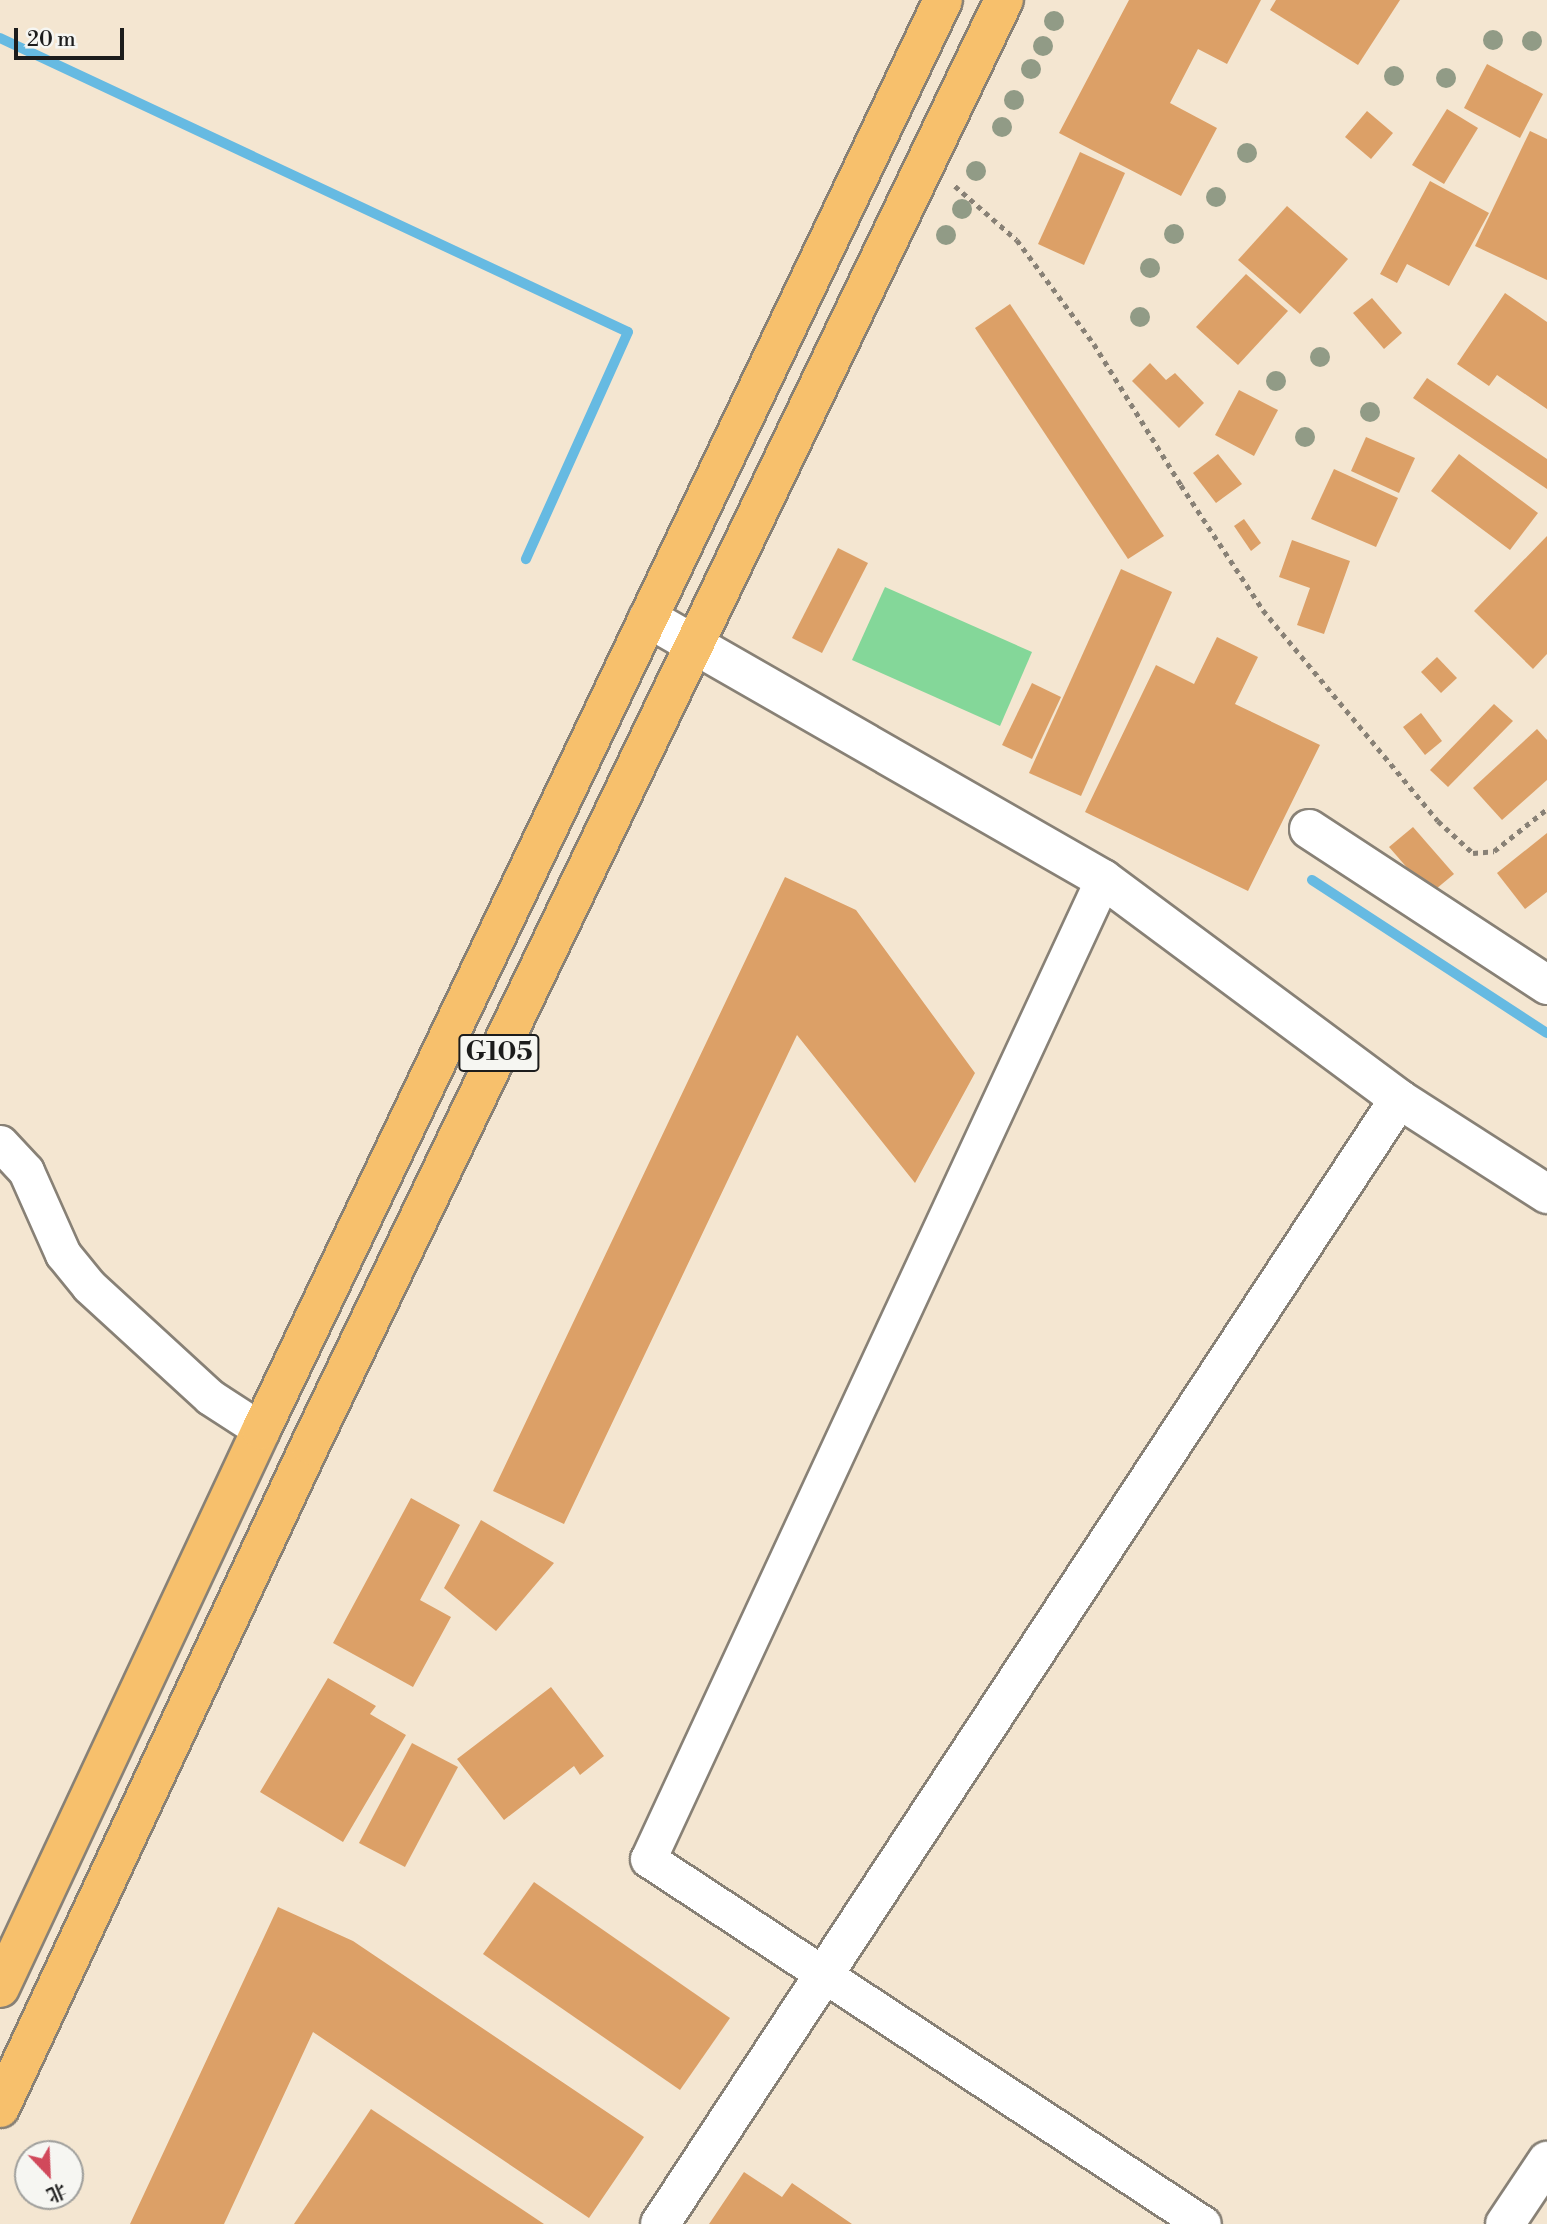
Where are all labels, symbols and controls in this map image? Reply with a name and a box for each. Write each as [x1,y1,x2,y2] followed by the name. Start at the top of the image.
[18,14,128,58] scale bar
[27,27,76,53] text: 20 m
[457,1030,541,1076] road number: G105
[14,2140,84,2210] north arrow
[43,2178,70,2207] text: 北

